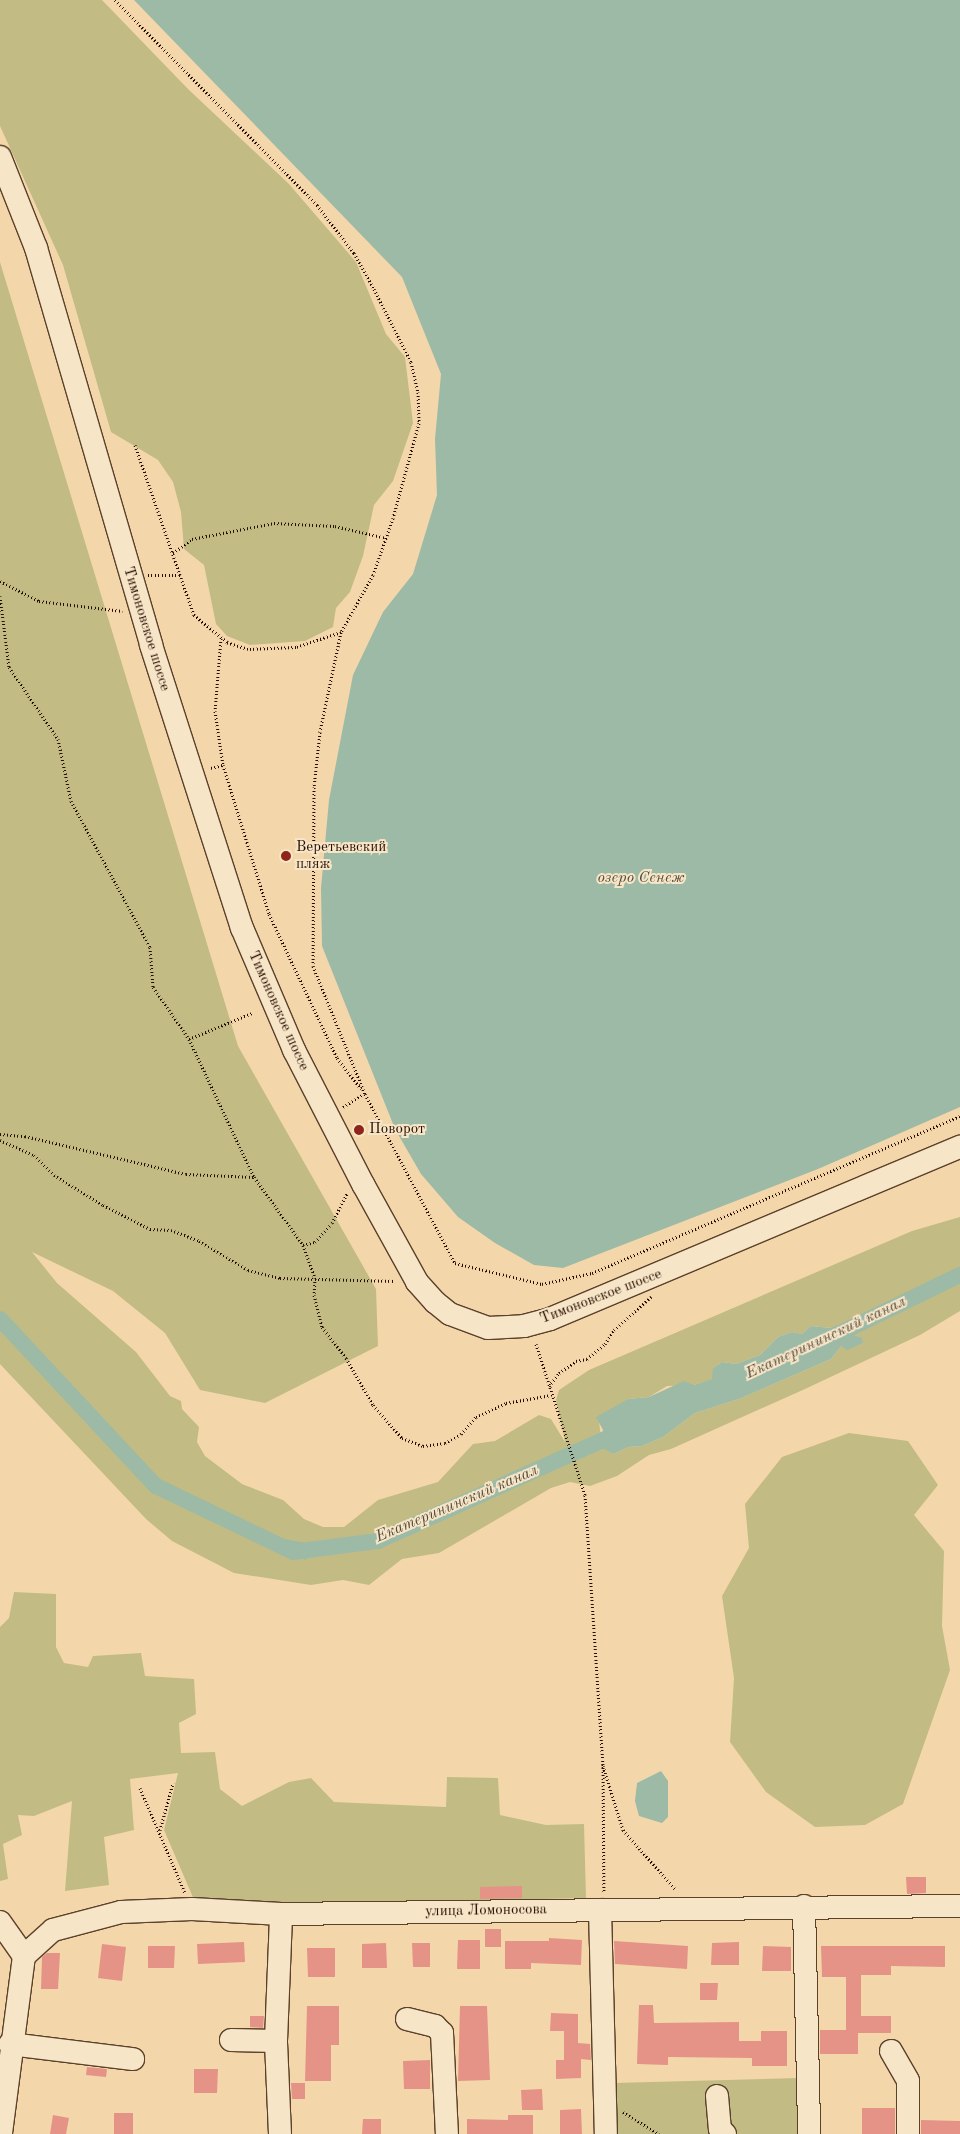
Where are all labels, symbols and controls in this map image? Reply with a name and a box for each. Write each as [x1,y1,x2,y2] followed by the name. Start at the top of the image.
[119,565,173,693] street label: Тимоновское шоссе
[296,838,386,873] place label: Веретьевский пляж
[280,850,292,862] marker: Веретьевский пляж
[597,868,685,888] water label: озеро Сенеж
[244,948,312,1074] street label: Тимоновское шоссе
[369,1121,425,1139] place label: Поворот
[353,1124,365,1136] marker: Поворот
[537,1265,665,1329] street label: Тимоновское шоссе
[743,1292,909,1384] water label: Екатерининский канал
[373,1461,541,1547] water label: Екатерининский канал
[425,1901,547,1921] street label: улица Ломоносова

